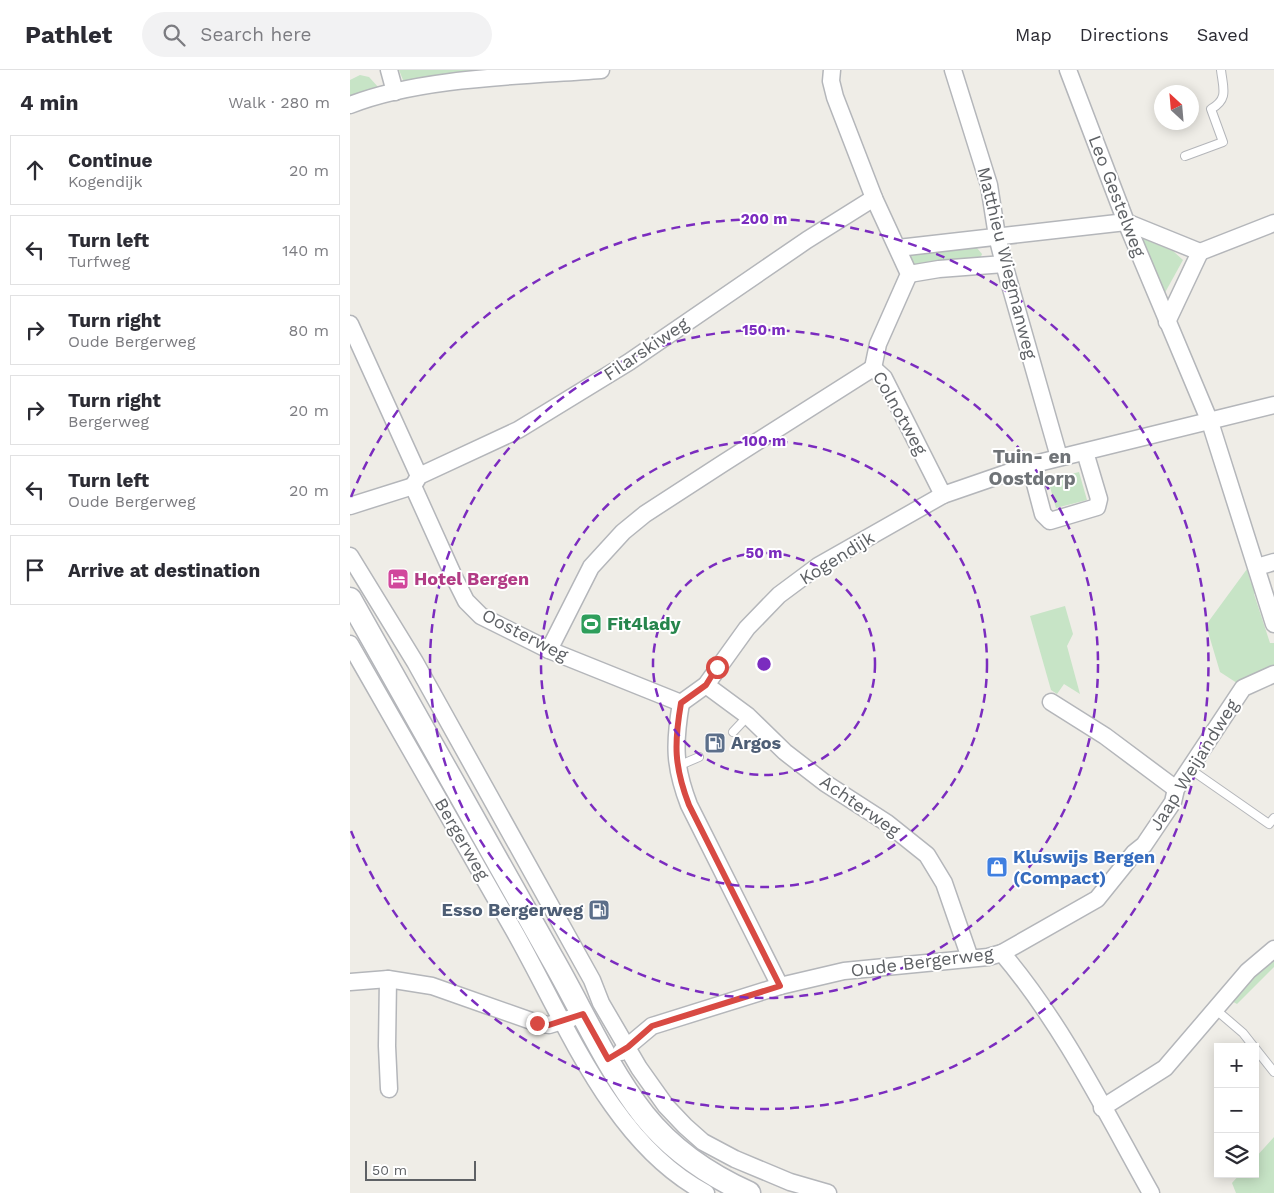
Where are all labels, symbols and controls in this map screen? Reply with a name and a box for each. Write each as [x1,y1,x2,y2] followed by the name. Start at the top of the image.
[142,12,492,57] search box
[25,21,112,49] text: Pathlet
[160,21,188,49] icon: search
[200,23,312,46] text: Search here
[1015,24,1052,45] text: Map
[1080,24,1169,45] text: Directions
[1197,24,1249,45] text: Saved
[1154,85,1199,130] north arrow
[20,90,78,115] text: 4 min
[228,93,330,112] text: Walk · 280 m
[1085,132,1150,260] street label: Leo Gestelweg
[68,149,152,172] text: Continue
[21,156,49,184] icon: ahead
[289,161,329,180] text: 20 m
[973,165,1042,362] street label: Matthieu Wiegmanweg
[68,172,143,191] text: Kogendijk
[741,210,787,228] text: 200 m
[68,229,149,252] text: Turn left
[21,236,49,264] icon: left
[282,241,329,260] text: 140 m
[68,252,130,271] text: Turfweg
[68,309,161,332] text: Turn right
[599,312,692,385] street label: Filarskiweg
[21,316,49,344] icon: right
[288,321,329,340] text: 80 m
[742,321,786,339] text: 150 m
[68,332,196,351] text: Oude Bergerweg
[869,367,932,459] street label: Colnotweg
[68,389,161,412] text: Turn right
[21,396,49,424] icon: right
[289,401,329,420] text: 20 m
[68,412,149,431] text: Bergerweg
[742,432,786,450] text: 100 m
[988,445,1076,490] district label: Tuin- en Oostdorp
[68,469,149,492] text: Turn left
[21,476,49,504] icon: left
[289,481,329,500] text: 20 m
[68,492,196,511] text: Oude Bergerweg
[796,526,878,589] street label: Kogendijk
[746,544,782,562] text: 50 m
[21,556,49,584] icon: arrive
[68,559,260,582] text: Arrive at destination
[386,567,410,591] hotel icon: Hotel Bergen
[414,568,529,589] place label: Hotel Bergen
[479,604,572,665] street label: Oosterweg
[579,612,603,636] sports icon: Fit4lady
[607,613,681,634] place label: Fit4lady
[755,655,773,673] centre of rings
[706,656,729,679] route start
[1145,695,1243,834] street label: Jaap Weijandweg
[703,731,727,755] fuel station icon: Argos
[731,732,782,753] place label: Argos
[816,770,905,841] street label: Achterweg
[431,794,495,884] street label: Bergerweg
[1013,846,1155,888] place label: Kluswijs Bergen (Compact)
[985,855,1009,879] shop icon: Kluswijs Bergen (Compact)
[587,898,611,922] fuel station icon: Esso Bergerweg
[442,899,584,920] place label: Esso Bergerweg
[849,942,995,981] street label: Oude Bergerweg
[526,1012,549,1035] route end
[1214,1043,1259,1178] map controls
[1214,1043,1259,1088] button: +
[1214,1088,1259,1133] button: −
[1214,1133,1259,1178] button: layers
[365,1158,476,1181] scale bar
[372,1162,407,1178] text: 50 m

